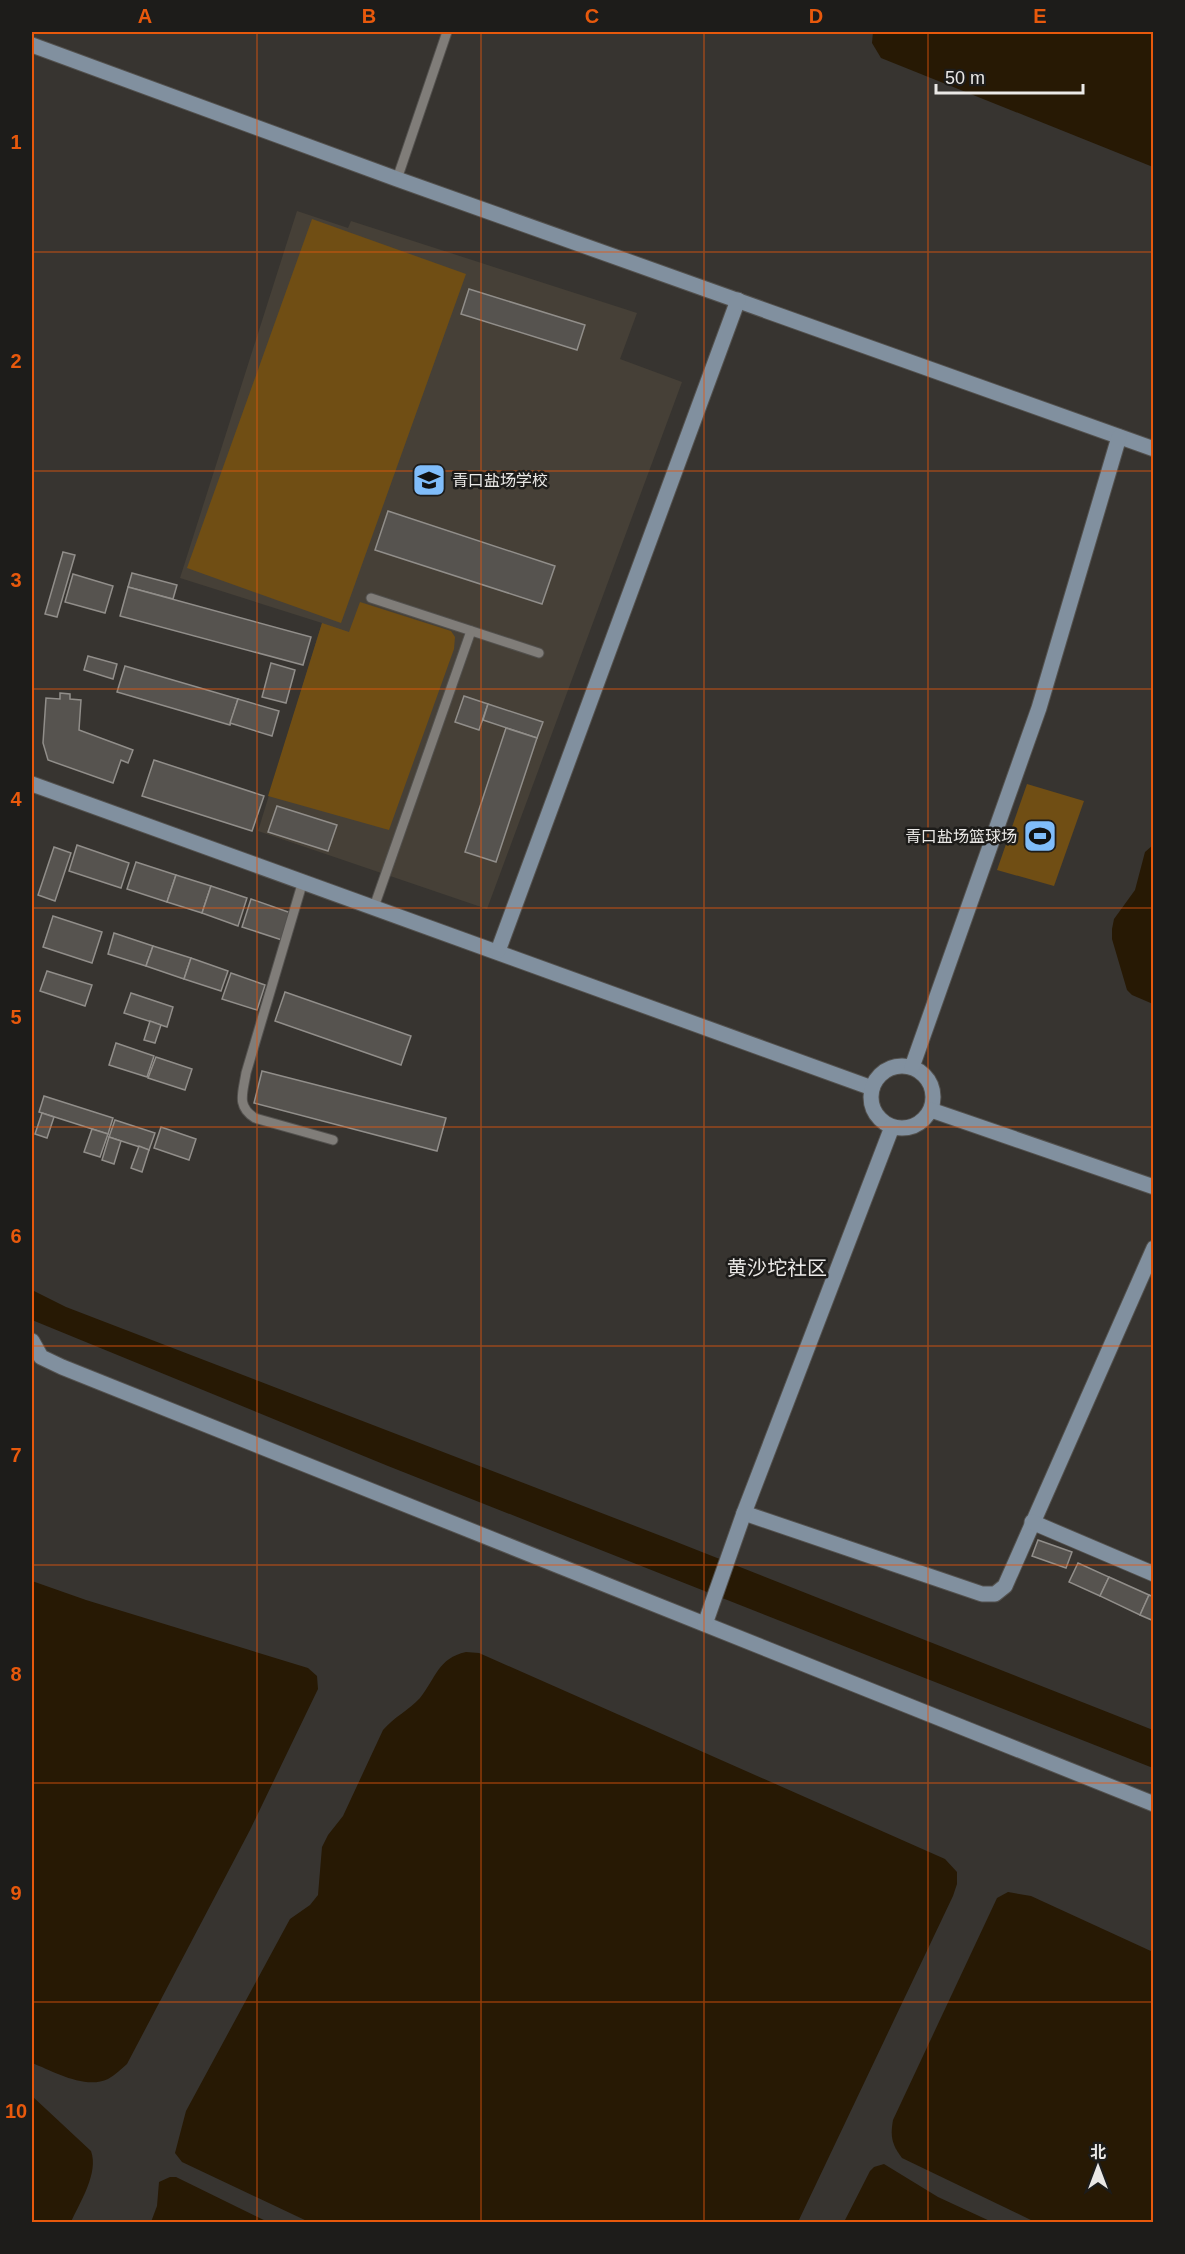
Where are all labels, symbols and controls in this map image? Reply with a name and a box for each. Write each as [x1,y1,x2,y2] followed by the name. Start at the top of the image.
[138,5,152,27] text: A
[362,5,376,27] text: B
[585,5,599,27] text: C
[809,5,823,27] text: D
[1033,5,1047,27] text: E
[936,57,1083,95] scale bar
[945,68,985,88] text: 50 m
[10,131,22,153] text: 1
[10,350,22,372] text: 2
[411,462,447,498] school or university icon: 青口盐场学校
[452,472,548,489] place label: 青口盐场学校
[10,569,22,591] text: 3
[10,788,22,810] text: 4
[1022,818,1058,854] sports icon: 青口盐场篮球场
[905,828,1017,845] place label: 青口盐场篮球场
[10,1006,22,1028] text: 5
[10,1225,22,1247] text: 6
[727,1257,827,1279] district label: 黄沙坨社区
[10,1444,22,1466] text: 7
[10,1663,22,1685] text: 8
[10,1882,22,1904] text: 9
[5,2100,27,2122] text: 10
[1068,2137,1128,2197] north arrow
[1090,2144,1106,2161] text: 北

